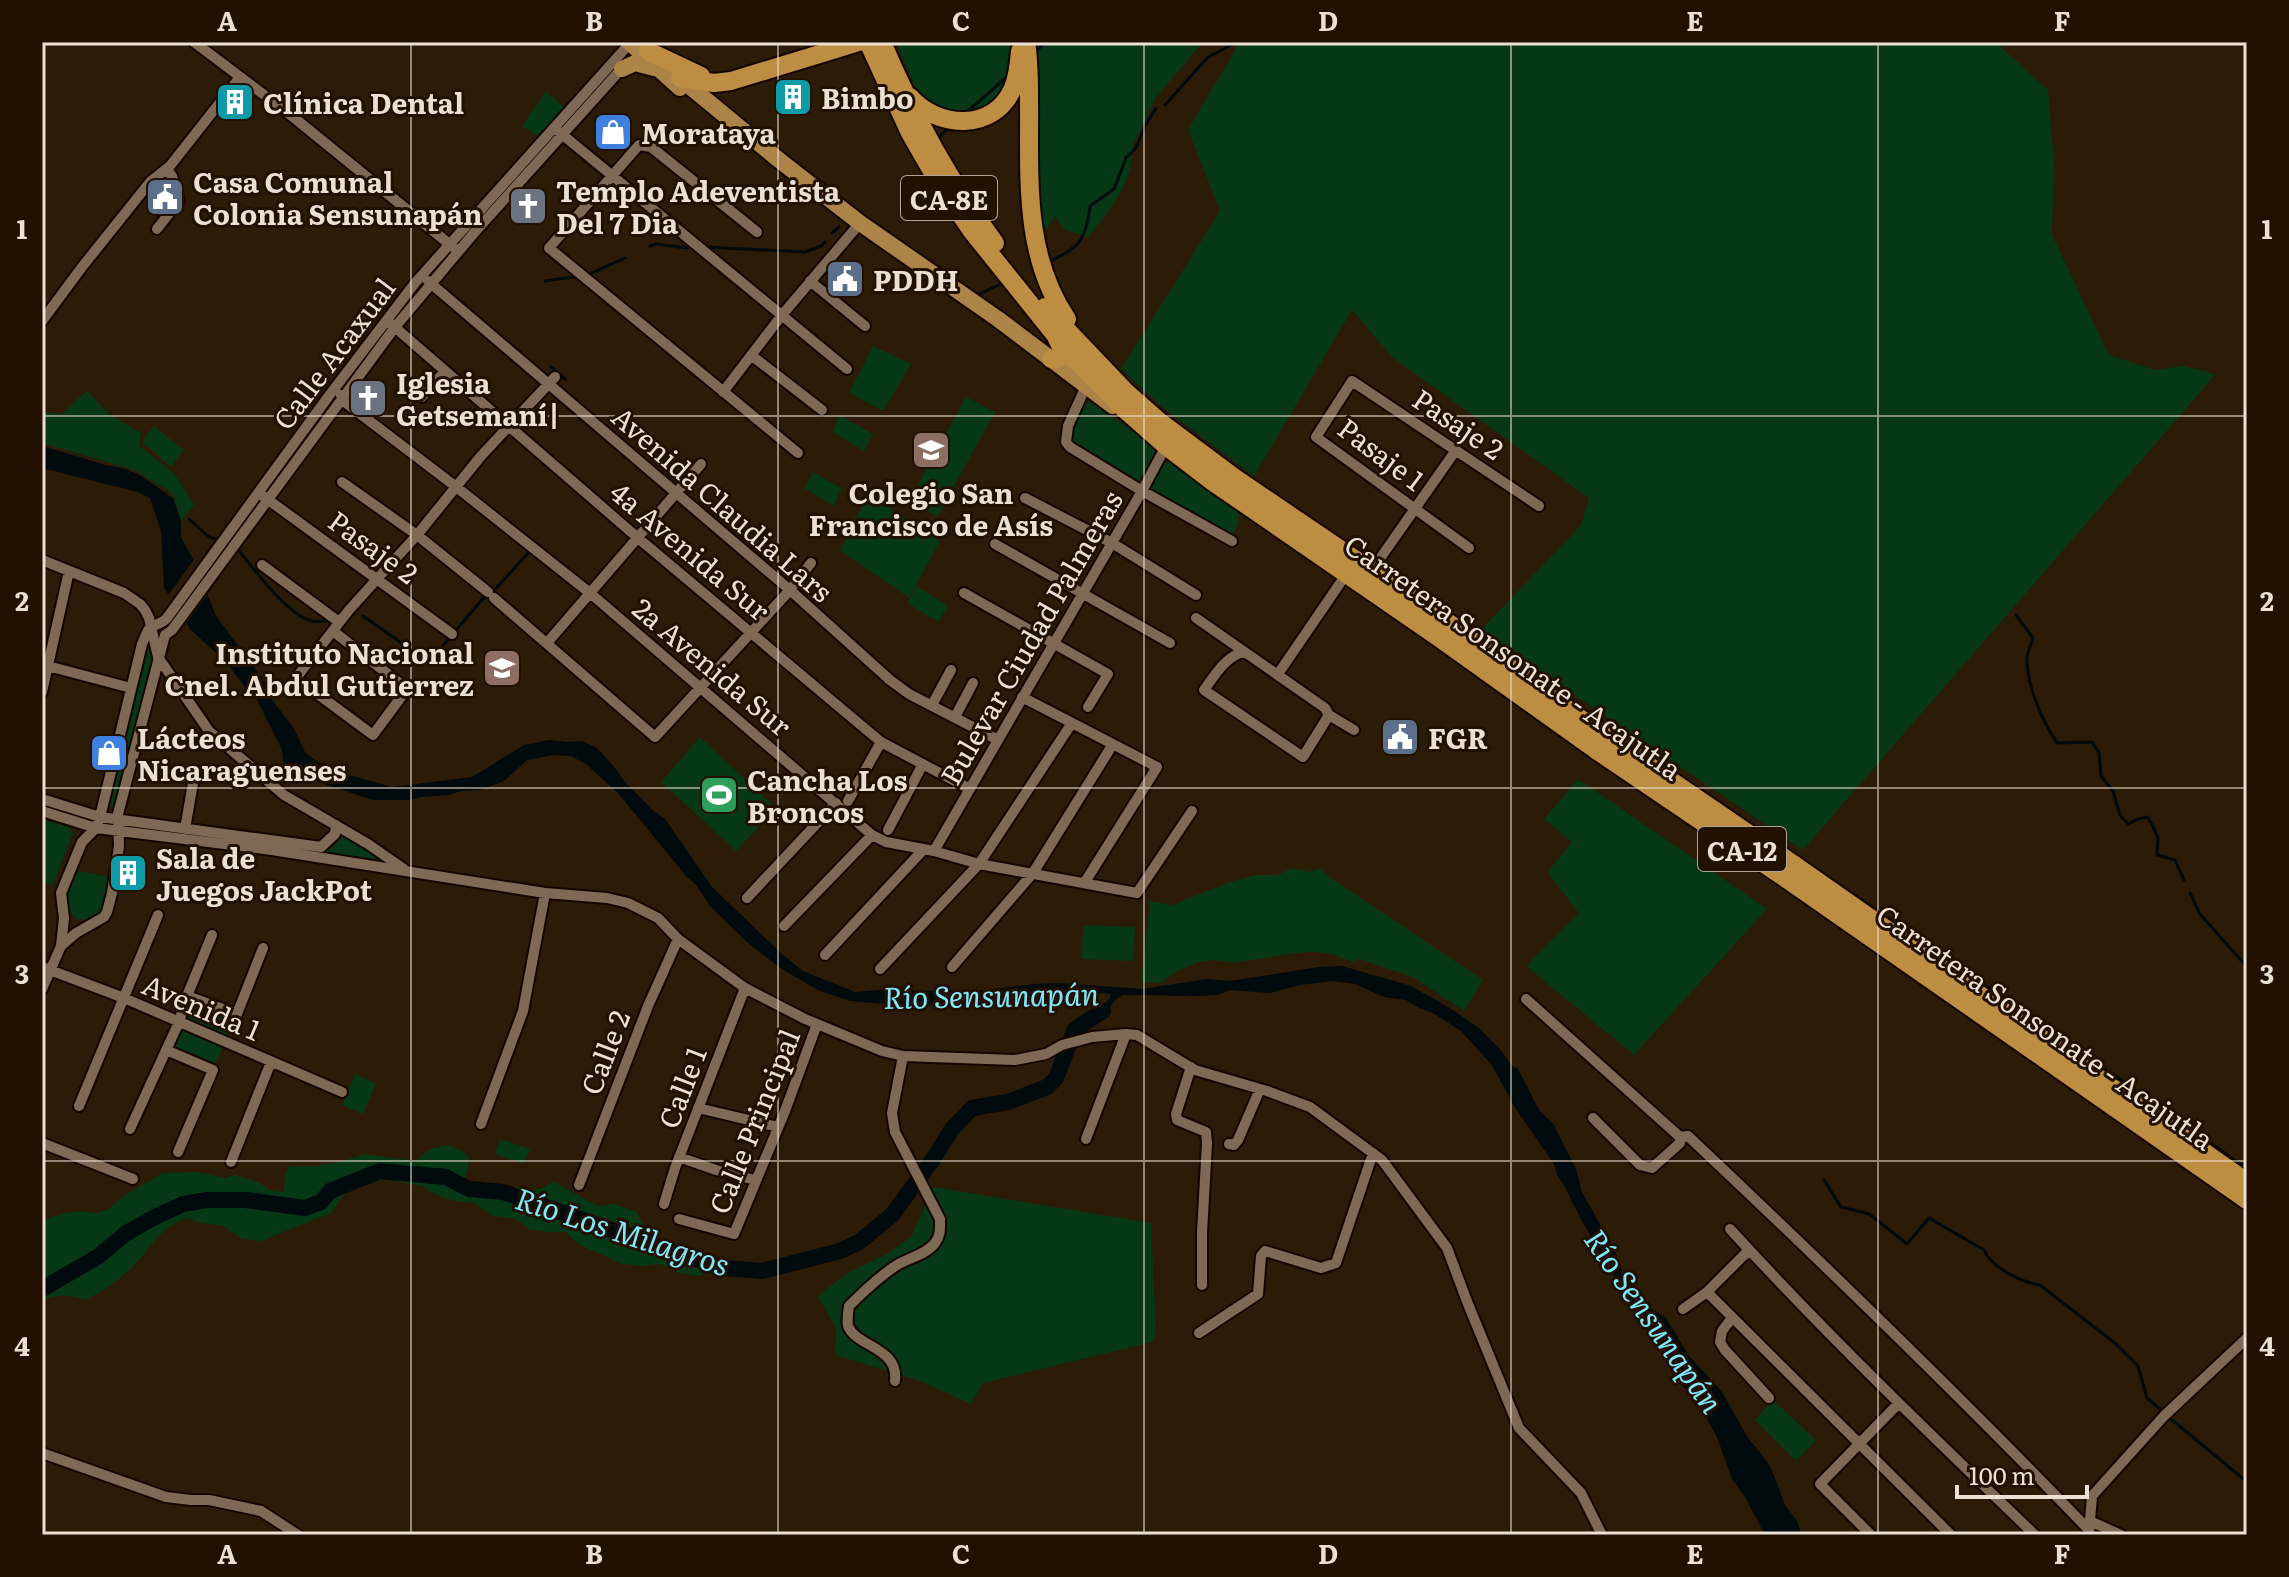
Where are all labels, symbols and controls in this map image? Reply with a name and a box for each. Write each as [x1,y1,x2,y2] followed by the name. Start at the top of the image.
[217,0,237,39] text: A
[585,0,603,39] text: B
[952,0,970,39] text: C
[1318,0,1338,39] text: D
[1686,0,1704,39] text: E
[2054,0,2070,39] text: F
[772,76,814,118] building icon: Bimbo
[821,76,913,118] place label: Bimbo
[214,81,256,123] building icon: Clínica Dental
[263,81,464,123] place label: Clínica Dental
[592,111,634,153] shop icon: Morataya
[641,111,777,153] place label: Morataya
[193,160,482,234] place label: Casa Comunal Colonia Sensunapán
[556,169,841,243] place label: Templo Adeventista Del 7 Dia
[144,176,186,218] public building icon: Casa Comunal Colonia Sensunapán
[901,176,997,220] road number: CA-8E
[507,185,549,227] church icon: Templo Adeventista Del 7 Dia
[17,208,28,247] text: 1
[2262,208,2273,247] text: 1
[824,258,866,300] public building icon: PDDH
[873,258,958,300] place label: PDDH
[262,268,404,438] street label: Calle Acaxual
[396,361,560,435] place label: Iglesia Getsemaní|
[347,377,389,419] church icon: Iglesia Getsemaní|
[1405,377,1513,469] street label: Pasaje 2
[603,395,843,611] street label: Avenida Claudia Lars
[1330,406,1434,500] street label: Pasaje 1
[910,429,952,471] school or university icon: Colegio San Francisco de Asís
[602,470,781,630] street label: 4a Avenida Sur
[809,471,1053,545] place label: Colegio San Francisco de Asís
[928,482,1132,792] street label: Bulevar Ciudad Palmeras
[320,499,428,593] street label: Pasaje 2
[1337,523,1691,789] street label: Carretera Sonsonate - Acajutla
[15,580,29,619] text: 2
[2260,580,2274,619] text: 2
[624,587,802,746] street label: 2a Avenida Sur
[164,631,474,705] place label: Instituto Nacional Cnel. Abdul Gutierrez
[481,647,523,689] school or university icon: Instituto Nacional Cnel. Abdul Gutierrez
[137,716,347,790] place label: Lácteos Nicaraguenses
[1379,716,1421,758] public building icon: FGR
[1428,716,1488,758] place label: FGR
[88,732,130,774] shop icon: Lácteos Nicaraguenses
[747,758,908,832] place label: Cancha Los Broncos
[698,774,740,816] sports icon: Cancha Los Broncos
[1698,827,1786,871] road number: CA-12
[156,836,373,910] place label: Sala de Juegos JackPot
[107,852,149,894] building icon: Sala de Juegos JackPot
[1869,893,2223,1159] street label: Carretera Sonsonate - Acajutla
[15,953,29,992] text: 3
[2260,953,2274,992] text: 3
[136,962,268,1050] street label: Avenida 1
[883,970,1099,1018] water label: Río Sensunapán
[569,1004,639,1100] street label: Calle 2
[697,1022,809,1220] street label: Calle Principal
[646,1040,716,1134] street label: Calle 1
[510,1175,736,1285] water label: Río Los Milagros
[1575,1219,1735,1421] water label: Río Sensunapán
[14,1325,30,1364] text: 4
[2259,1325,2275,1364] text: 4
[1957,1449,2087,1499] scale bar
[1969,1457,2035,1492] text: 100 m
[217,1533,237,1572] text: A
[585,1533,603,1572] text: B
[952,1533,970,1572] text: C
[1318,1533,1338,1572] text: D
[1686,1533,1704,1572] text: E
[2054,1533,2070,1572] text: F

